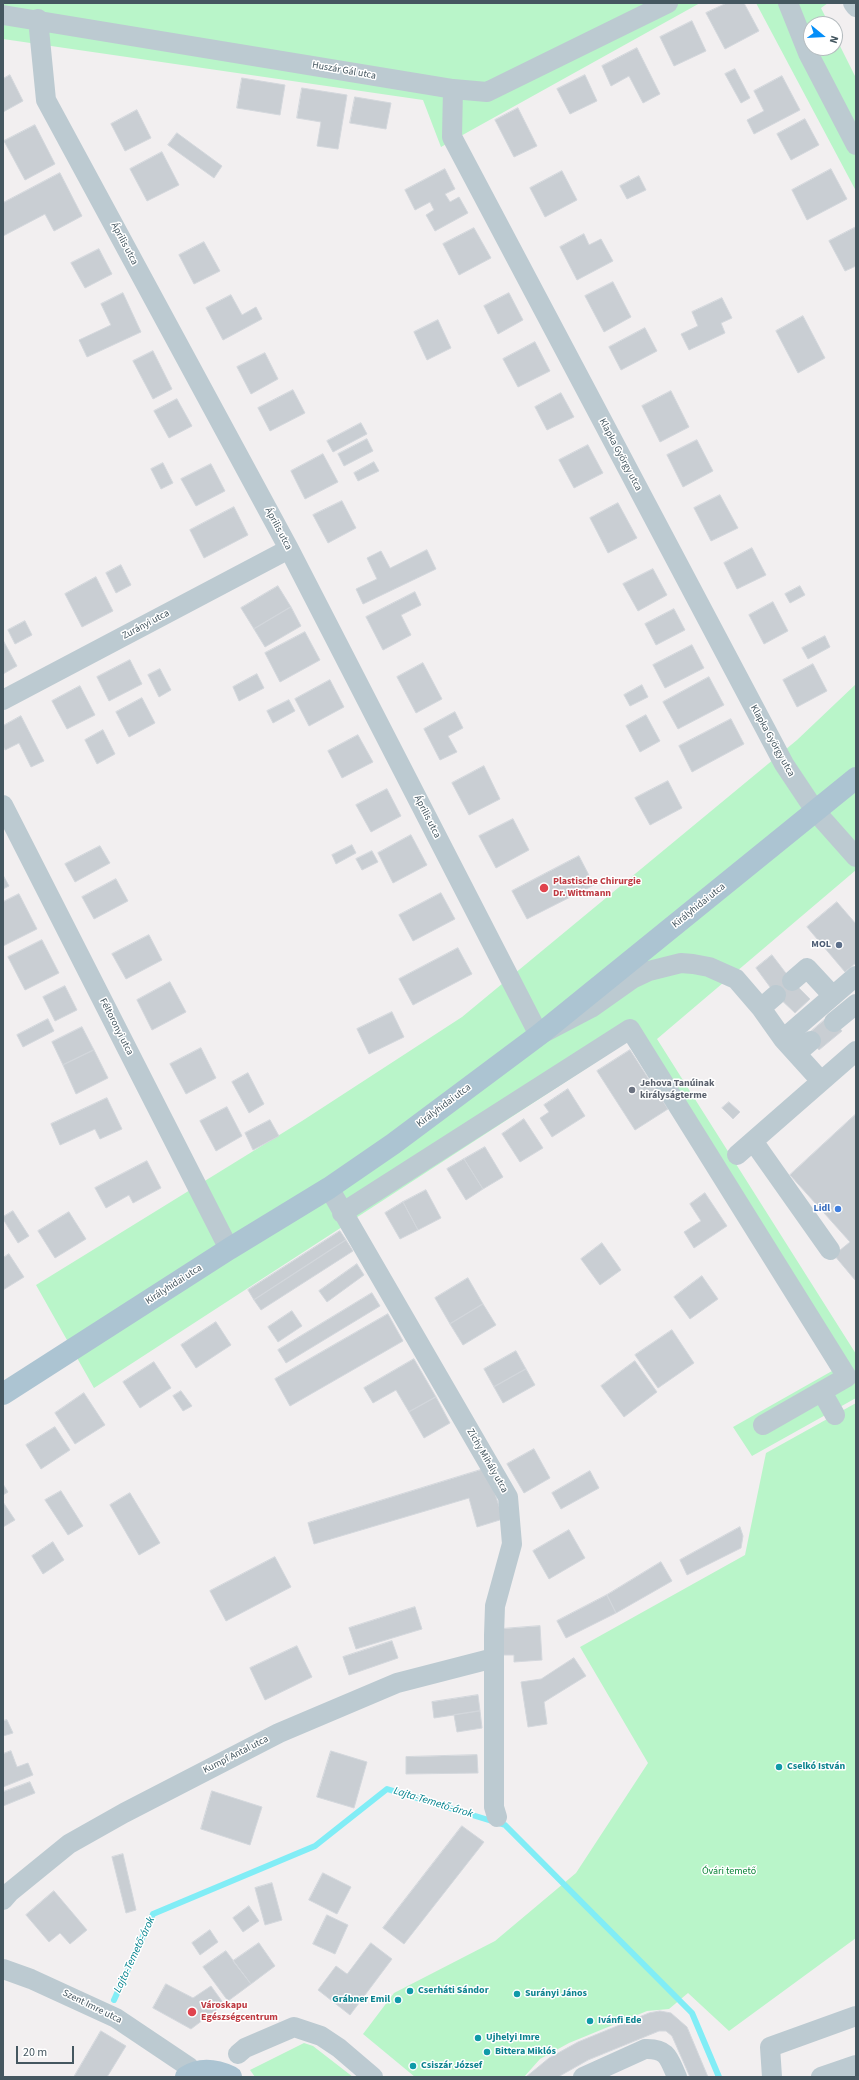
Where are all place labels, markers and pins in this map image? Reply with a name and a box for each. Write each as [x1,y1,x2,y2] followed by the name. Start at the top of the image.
[553,876,641,900] place label: Plastische Chirurgie Dr. Wittmann
[538,882,550,894] marker: Plastische Chirurgie Dr. Wittmann
[811,939,831,951] place label: MOL
[834,940,844,950] marker: MOL
[640,1078,715,1102] place label: Jehova Tanúinak királyságterme
[627,1085,637,1095] marker: Jehova Tanúinak királyságterme
[813,1203,830,1215] place label: Lidl
[833,1204,843,1214] marker: Lidl
[787,1761,845,1773] place label: Cselkó István
[774,1762,784,1772] marker: Cselkó István
[418,1985,489,1997] place label: Cserháti Sándor
[405,1986,415,1996] marker: Cserháti Sándor
[525,1988,587,2000] place label: Surányi János
[512,1989,522,1999] marker: Surányi János
[332,1994,390,2006] place label: Grábner Emil
[393,1995,403,2005] marker: Grábner Emil
[201,2000,278,2024] place label: Városkapu Egészségcentrum
[186,2006,198,2018] marker: Városkapu Egészségcentrum
[598,2015,641,2027] place label: Ivánfi Ede
[585,2016,595,2026] marker: Ivánfi Ede
[486,2032,540,2044] place label: Ujhelyi Imre
[473,2033,483,2043] marker: Ujhelyi Imre
[495,2046,556,2058] place label: Bittera Miklós
[482,2047,492,2057] marker: Bittera Miklós
[421,2060,482,2072] place label: Csiszár József
[408,2061,418,2071] marker: Csiszár József

